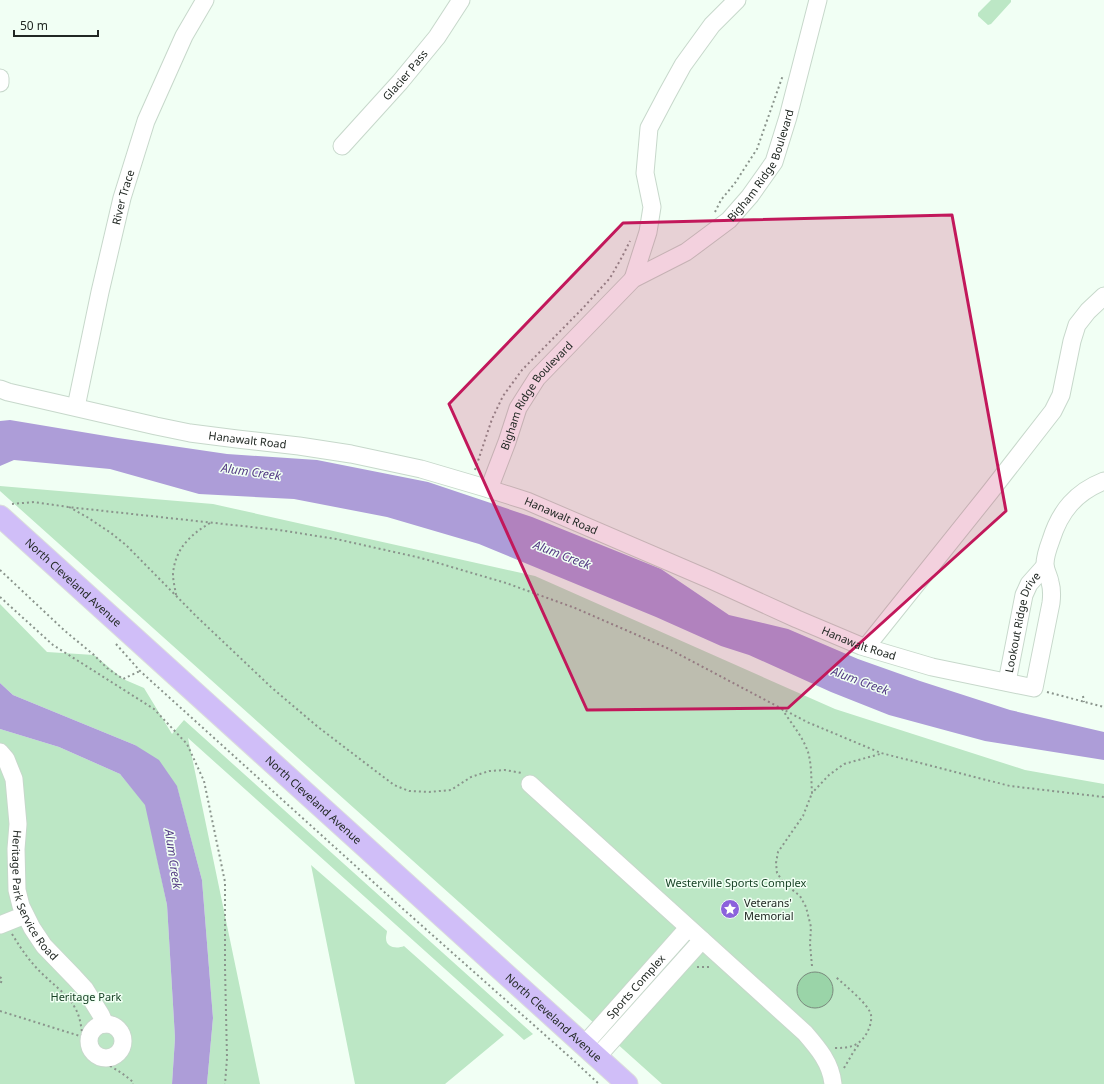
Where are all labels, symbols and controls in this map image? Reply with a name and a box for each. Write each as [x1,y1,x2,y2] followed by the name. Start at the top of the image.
[14,12,98,38] scale bar
[20,17,48,34] text: 50 m
[379,46,431,103] street label: Glacier Pass
[723,108,797,224] street label: Bigham Ridge Boulevard
[108,168,137,226] street label: River Trace
[497,338,576,452] street label: Bigham Ridge Boulevard
[208,427,287,452] street label: Hanawalt Road
[219,459,283,484] water label: Alum Creek
[522,493,600,538] street label: Hanawalt Road
[22,535,125,630] street label: North Cleveland Avenue
[530,536,594,574] water label: Alum Creek
[1001,568,1043,674] street label: Lookout Ridge Drive
[819,622,898,663] street label: Hanawalt Road
[828,662,892,699] water label: Alum Creek
[262,752,365,847] street label: North Cleveland Avenue
[161,827,186,891] water label: Alum Creek
[9,830,62,963] street label: Heritage Park Service Road
[666,875,807,890] park label: Westerville Sports Complex
[744,895,794,923] place label: Veterans' Memorial
[719,898,741,920] place icon: Veterans' Memorial
[603,951,668,1022] street label: Sports Complex
[503,970,605,1065] street label: North Cleveland Avenue
[51,989,122,1004] park label: Heritage Park

